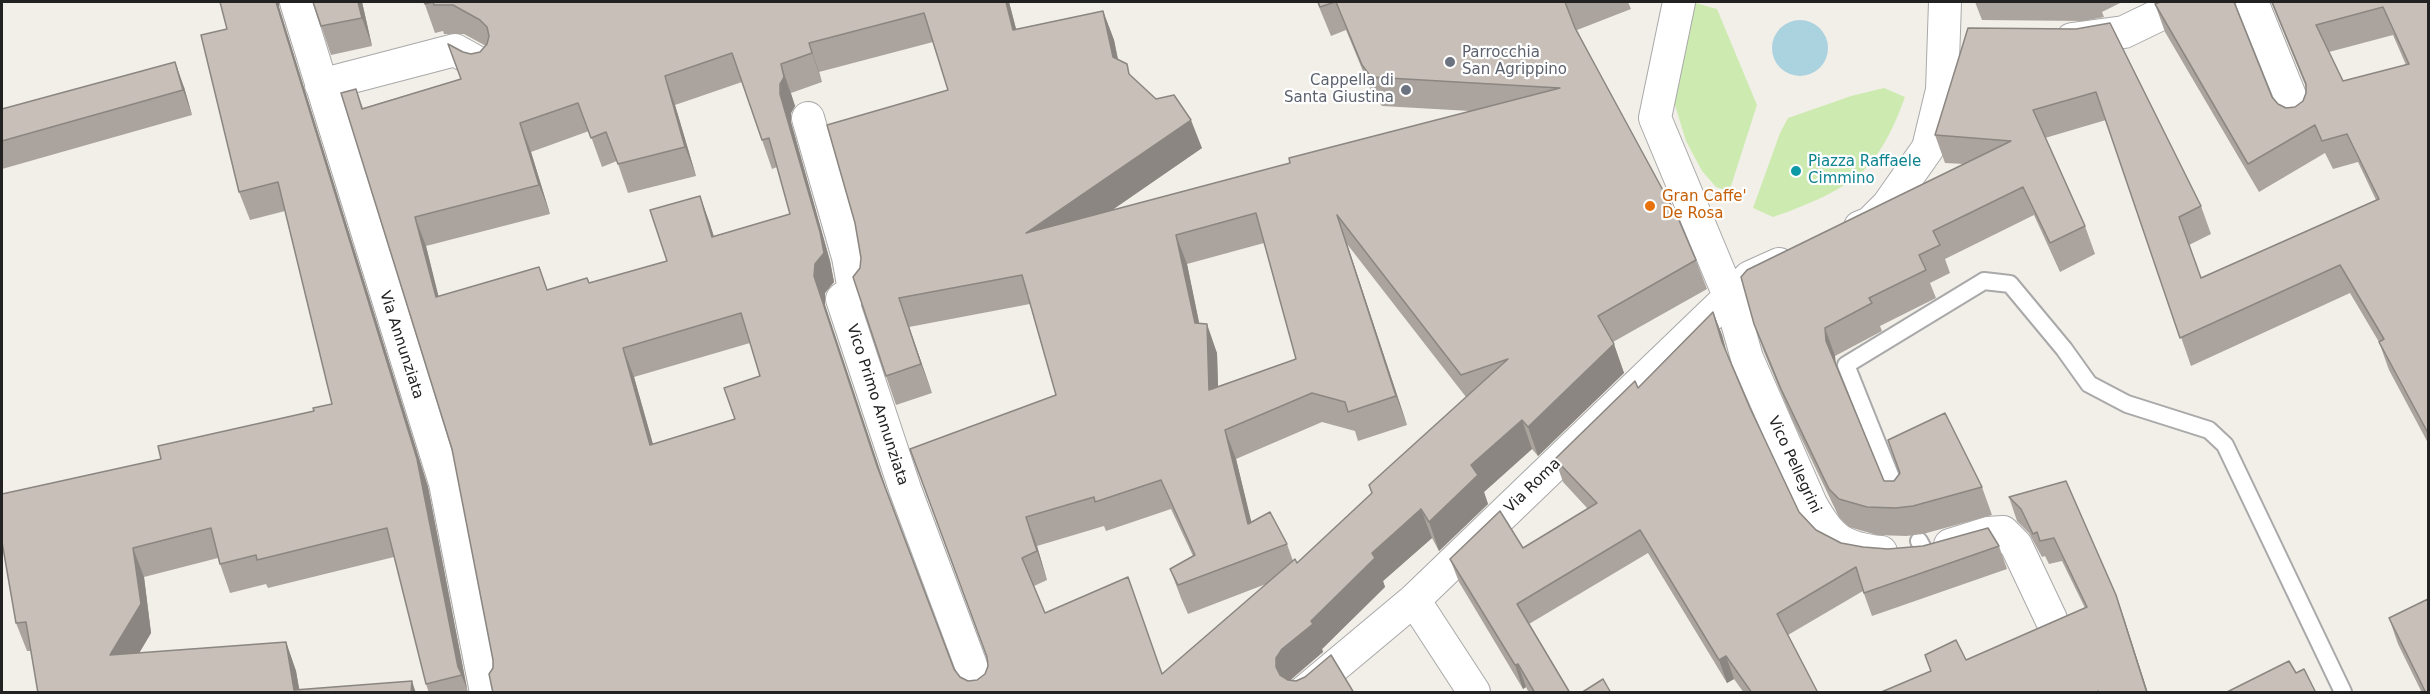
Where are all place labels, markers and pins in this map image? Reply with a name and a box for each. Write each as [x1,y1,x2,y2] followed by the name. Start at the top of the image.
[1462,44,1567,79] place label: Parrocchia San Agrippino
[1443,55,1457,69] marker: Parrocchia San Agrippino
[1284,72,1394,107] place label: Cappella di Santa Giustina
[1399,83,1413,97] marker: Cappella di Santa Giustina
[1808,153,1921,188] place label: Piazza Raffaele Cimmino
[1789,164,1803,178] marker: Piazza Raffaele Cimmino
[1662,188,1747,223] place label: Gran Caffe' De Rosa
[1643,199,1657,213] marker: Gran Caffe' De Rosa

